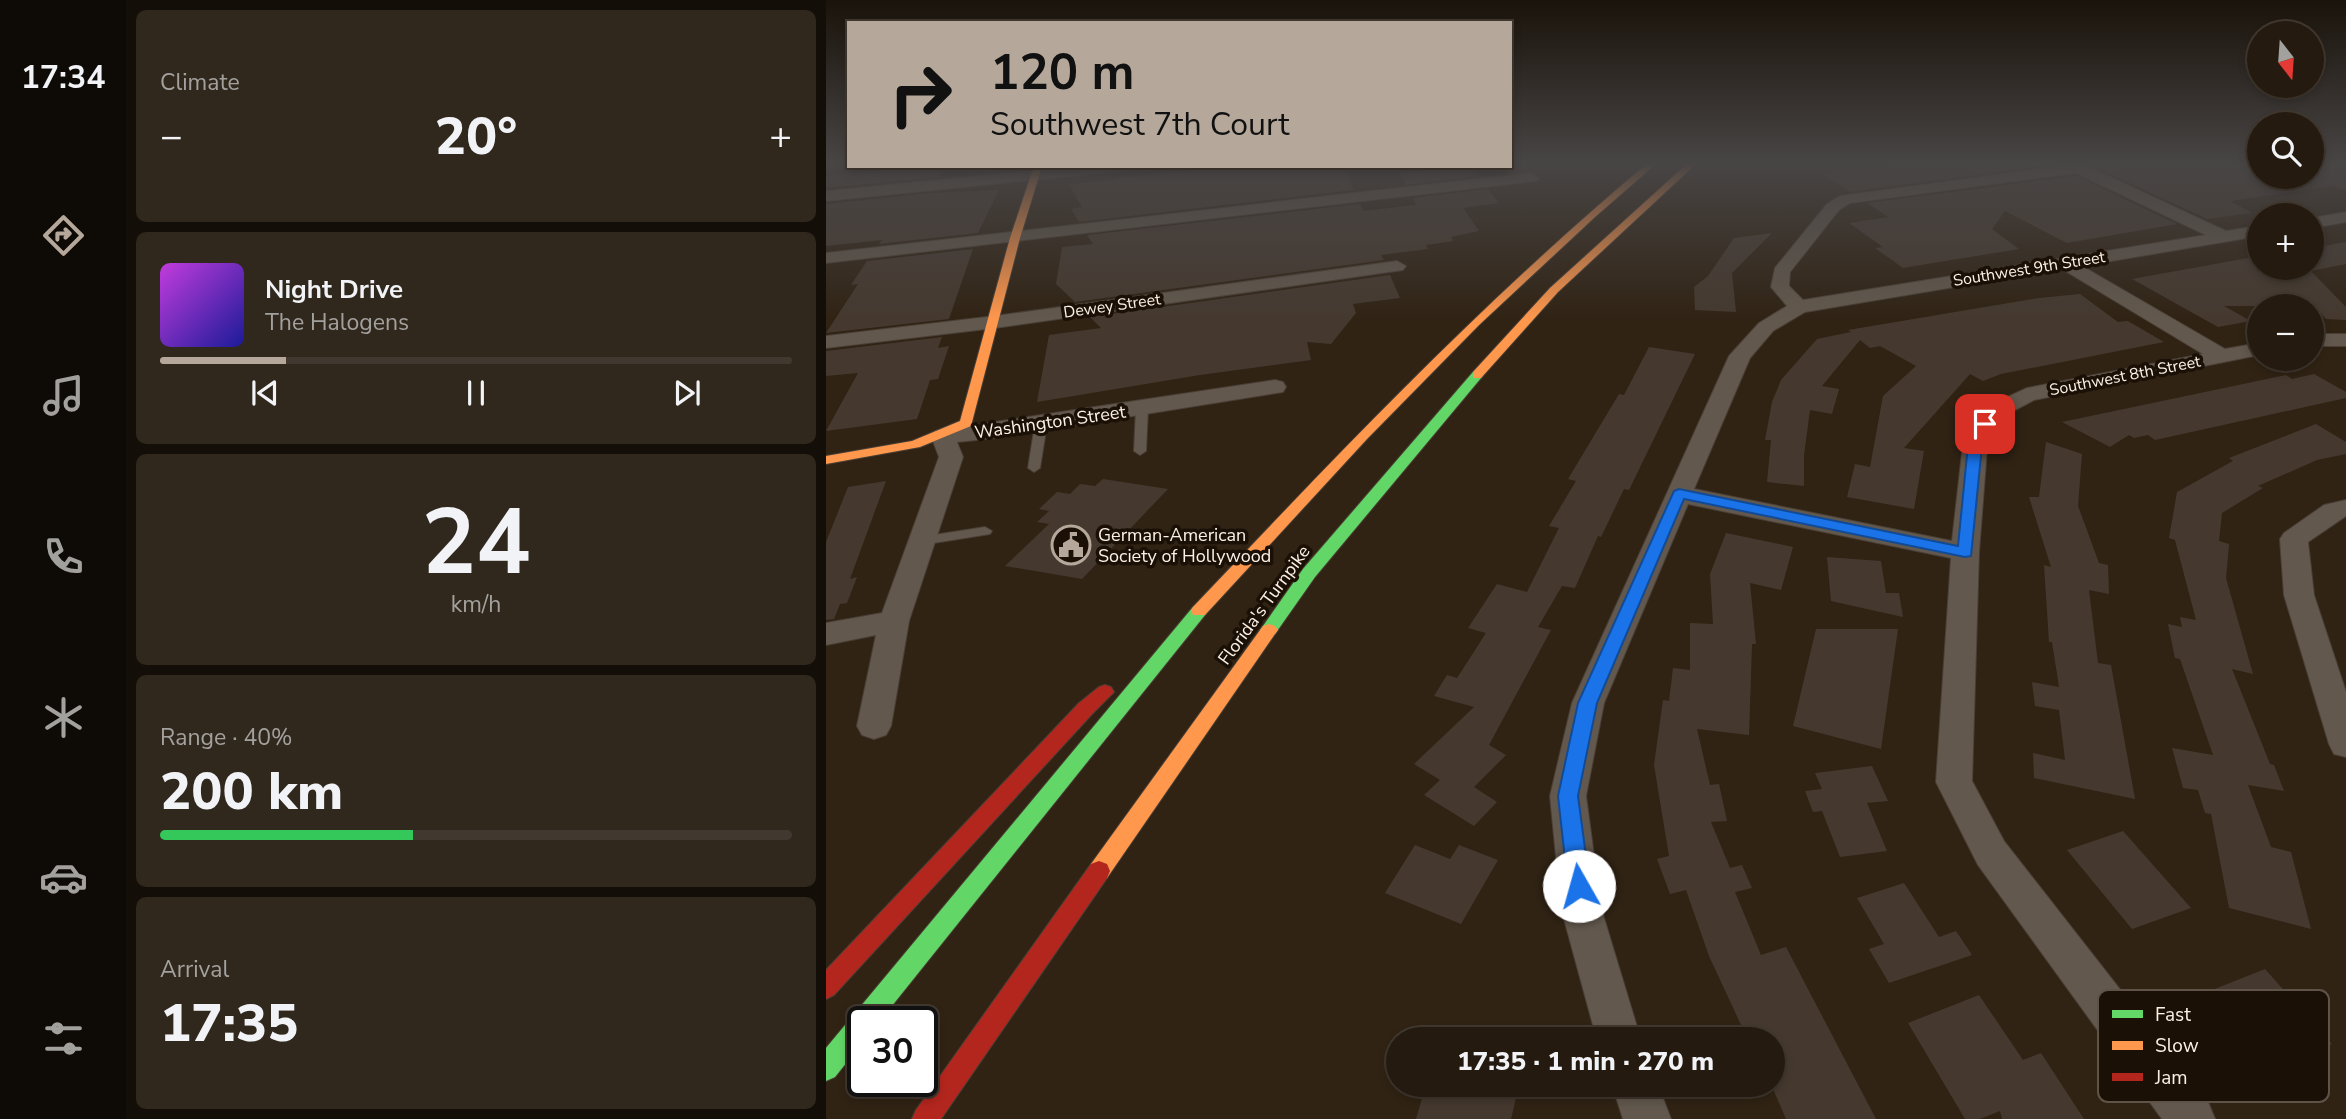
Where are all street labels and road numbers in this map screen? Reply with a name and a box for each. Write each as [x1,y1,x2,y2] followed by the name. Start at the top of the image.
[1951,246,2107,292] street label: Southwest 9th Street
[1062,288,1162,324] street label: Dewey Street
[2048,350,2203,401] street label: Southwest 8th Street
[973,399,1128,444] street label: Washington Street
[1212,540,1316,670] street label: Florida's Turnpike

